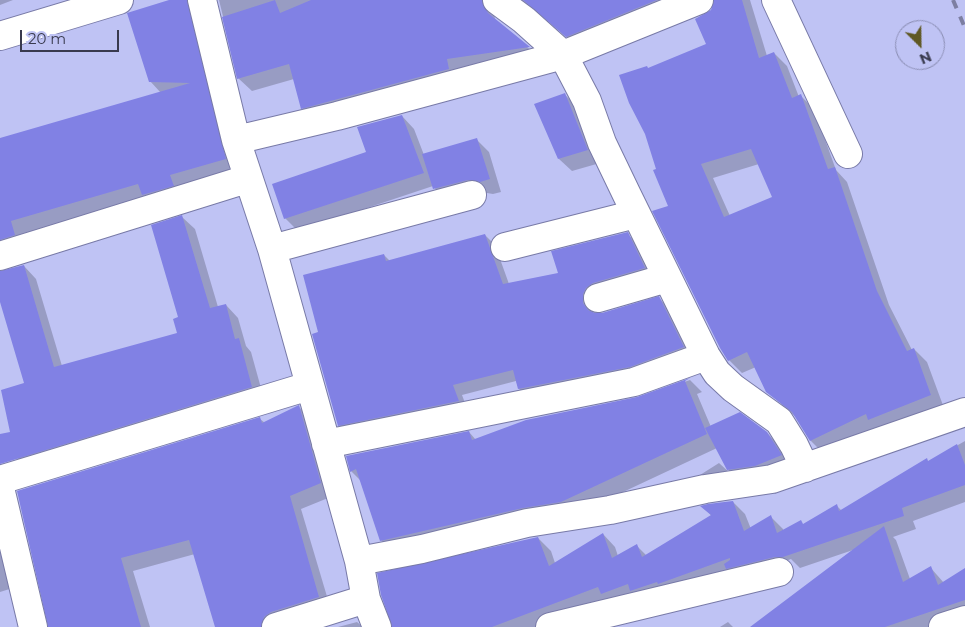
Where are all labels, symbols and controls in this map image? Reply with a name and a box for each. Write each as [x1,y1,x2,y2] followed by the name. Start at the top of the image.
[22,20,121,52] scale bar
[895,20,945,70] north arrow
[28,29,66,48] text: 20 m
[917,47,934,68] text: N

